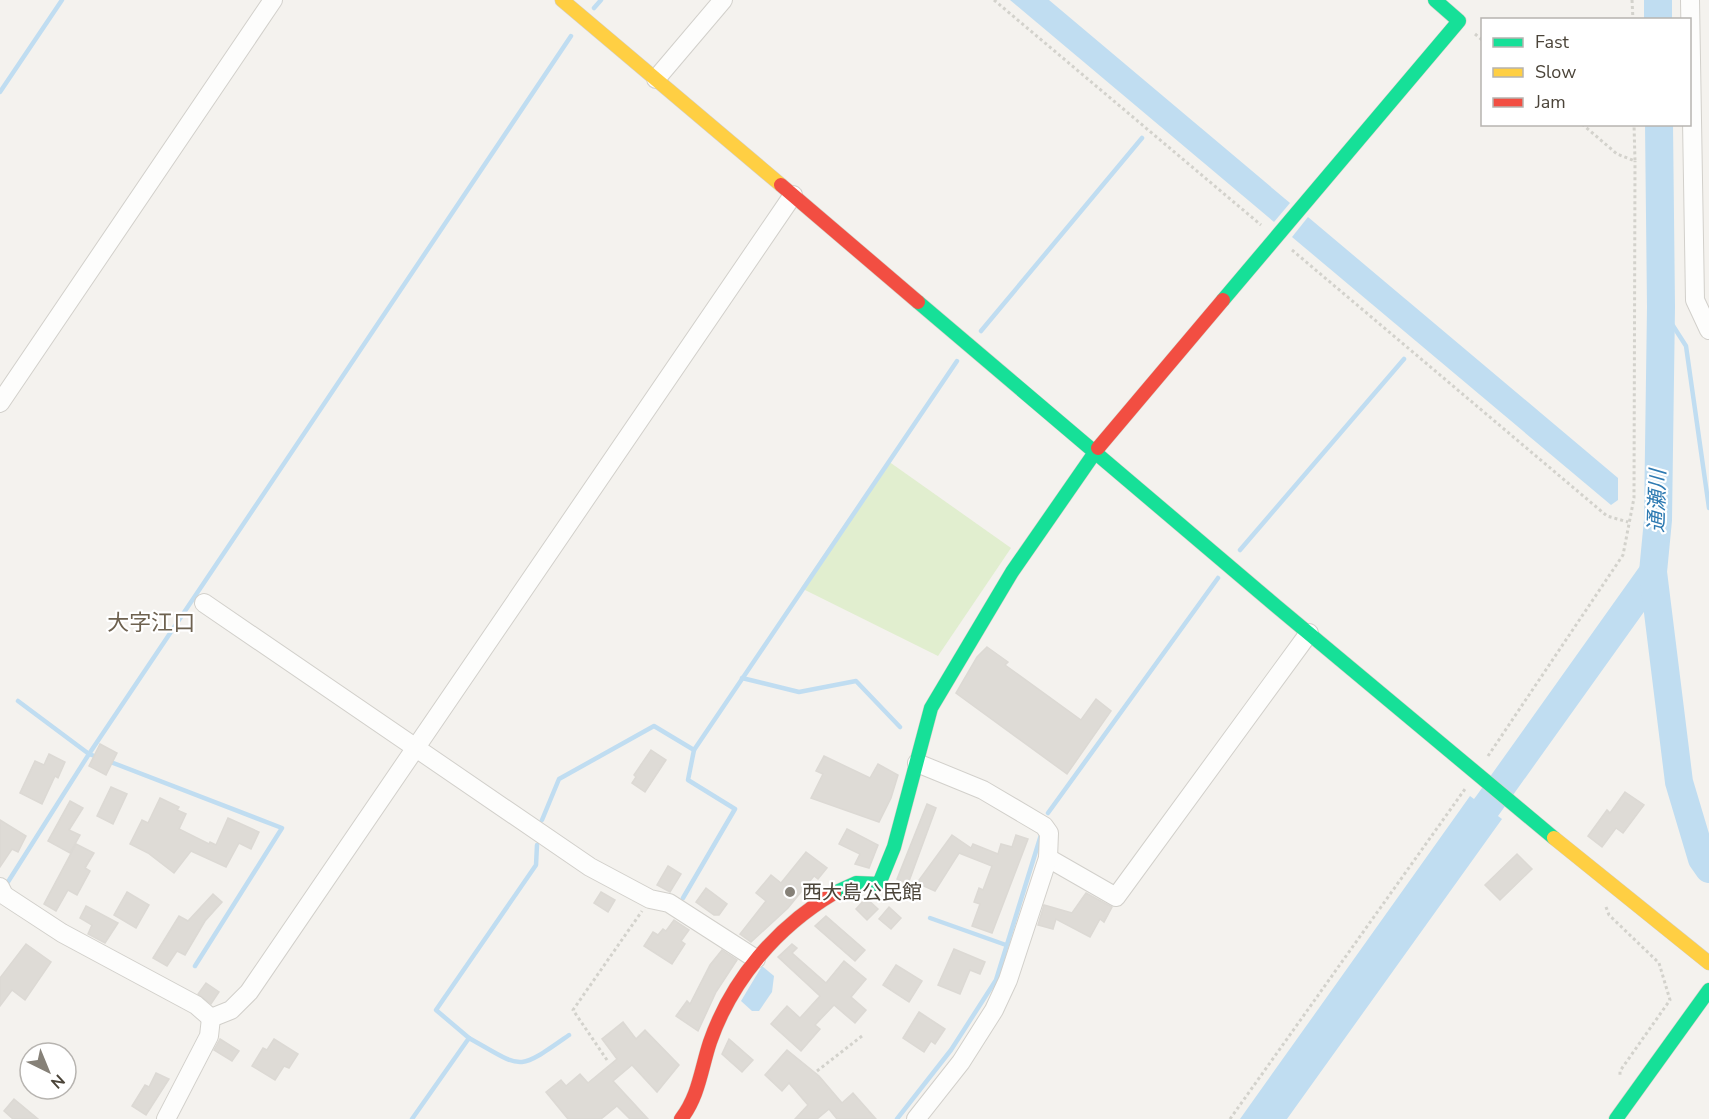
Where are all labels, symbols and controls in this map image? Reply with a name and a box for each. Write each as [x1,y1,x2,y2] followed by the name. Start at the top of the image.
[1481,18,1691,126] legend
[1535,30,1570,54] text: Fast
[1535,60,1576,84] text: Slow
[1534,90,1566,114] text: Jam
[1642,467,1672,533] water label: 通瀬川
[107,608,195,638] district label: 大字江口
[802,879,922,906] place label: 西大島公民館
[783,885,797,899] marker: 西大島公民館
[18,1041,78,1101] north arrow
[46,1069,69,1093] text: N

